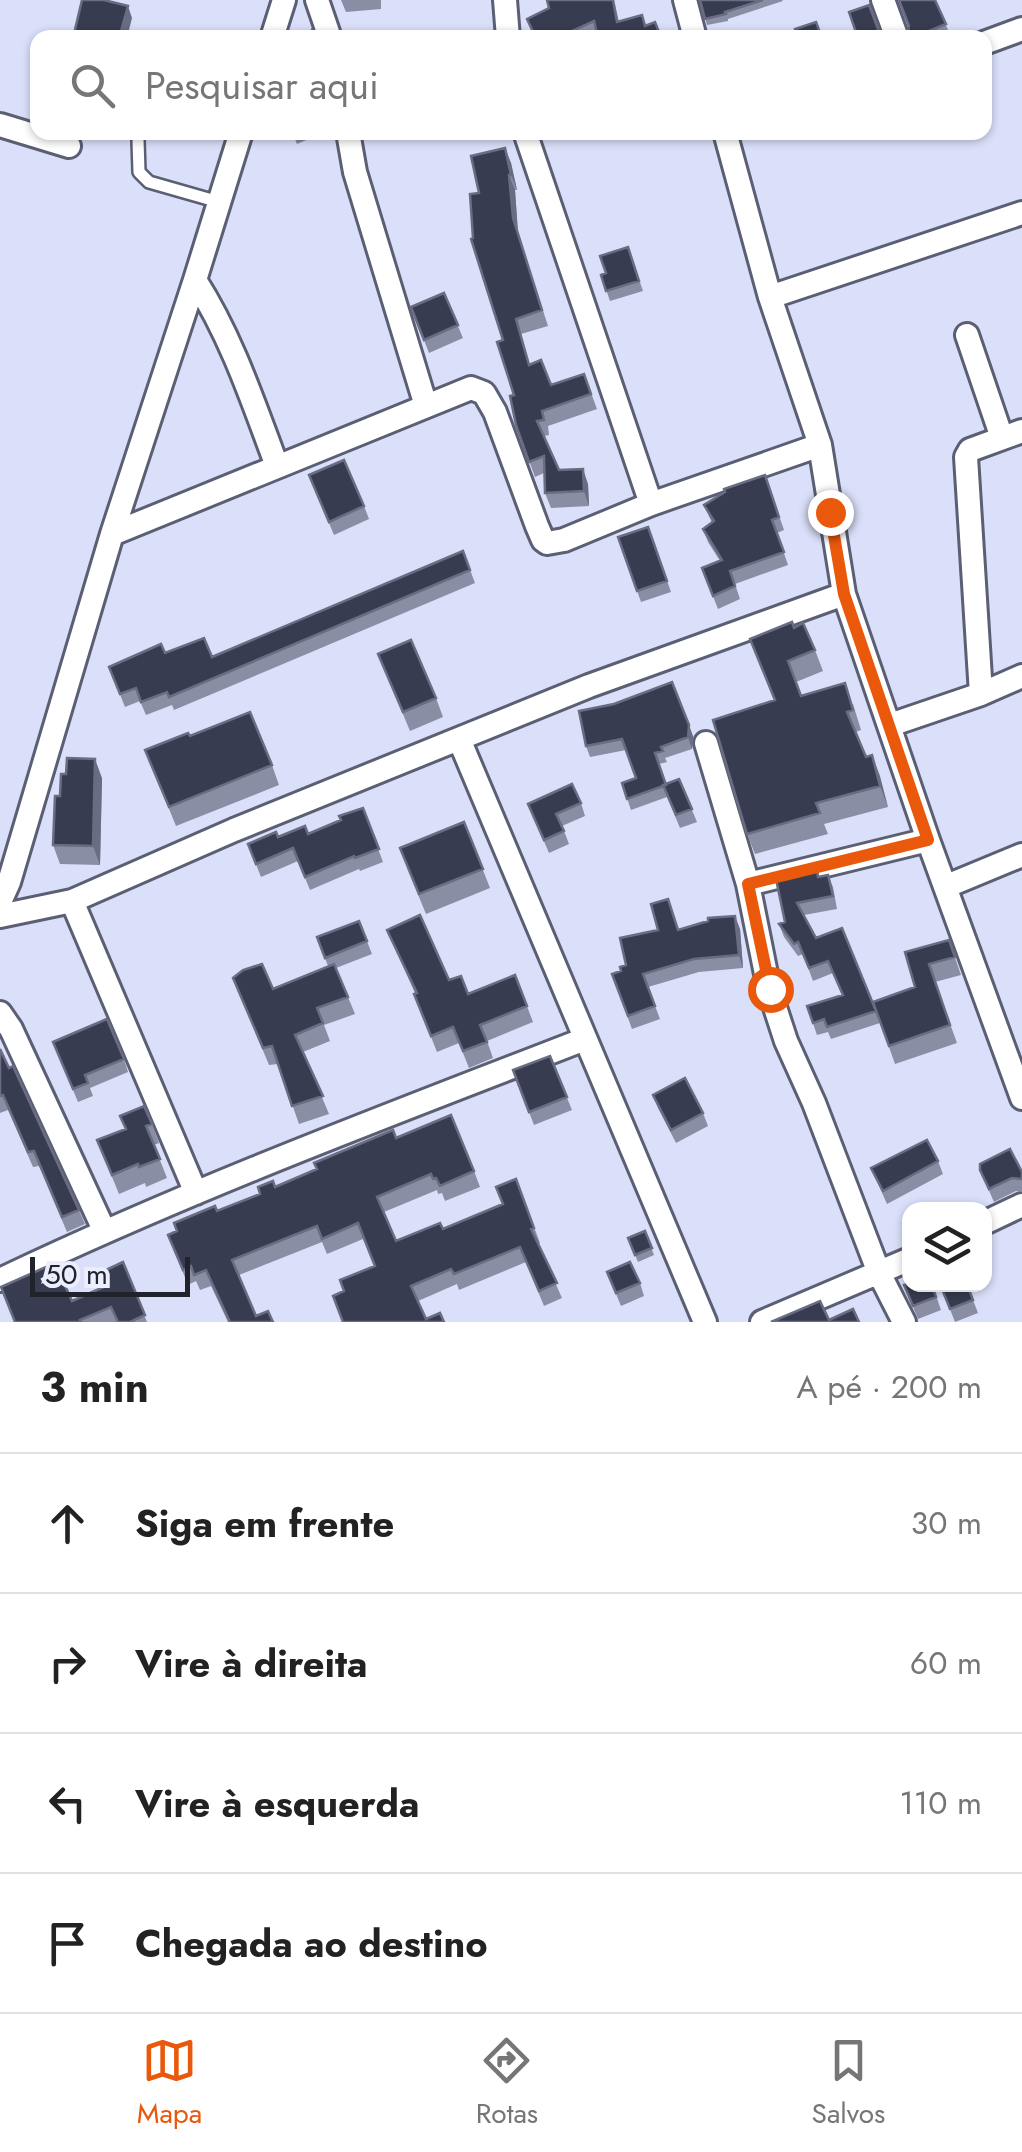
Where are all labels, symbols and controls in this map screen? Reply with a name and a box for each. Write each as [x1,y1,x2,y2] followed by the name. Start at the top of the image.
[30,30,992,140] search box
[65,58,120,113] icon: search
[145,58,379,113] text: Pesquisar aqui
[808,490,854,536] route end
[748,967,794,1013] route start
[902,1202,992,1292] map controls
[902,1202,992,1292] button: layers
[30,1252,190,1296] scale bar
[45,1254,108,1295] text: 50 m
[40,1357,149,1418] text: 3 min
[797,1364,982,1410] text: A pé · 200 m
[40,1496,95,1551] icon: ahead
[135,1496,394,1551] text: Siga em frente
[911,1500,982,1546] text: 30 m
[40,1636,95,1691] icon: right
[135,1636,368,1691] text: Vire à direita
[910,1640,982,1686] text: 60 m
[40,1776,95,1831] icon: left
[135,1776,419,1831] text: Vire à esquerda
[899,1780,982,1826] text: 110 m
[40,1916,95,1971] icon: arrive
[135,1916,488,1971] text: Chegada ao destino
[137,2033,202,2134] tab: Mapa
[476,2033,538,2134] tab: Rotas
[812,2033,885,2134] tab: Salvos

